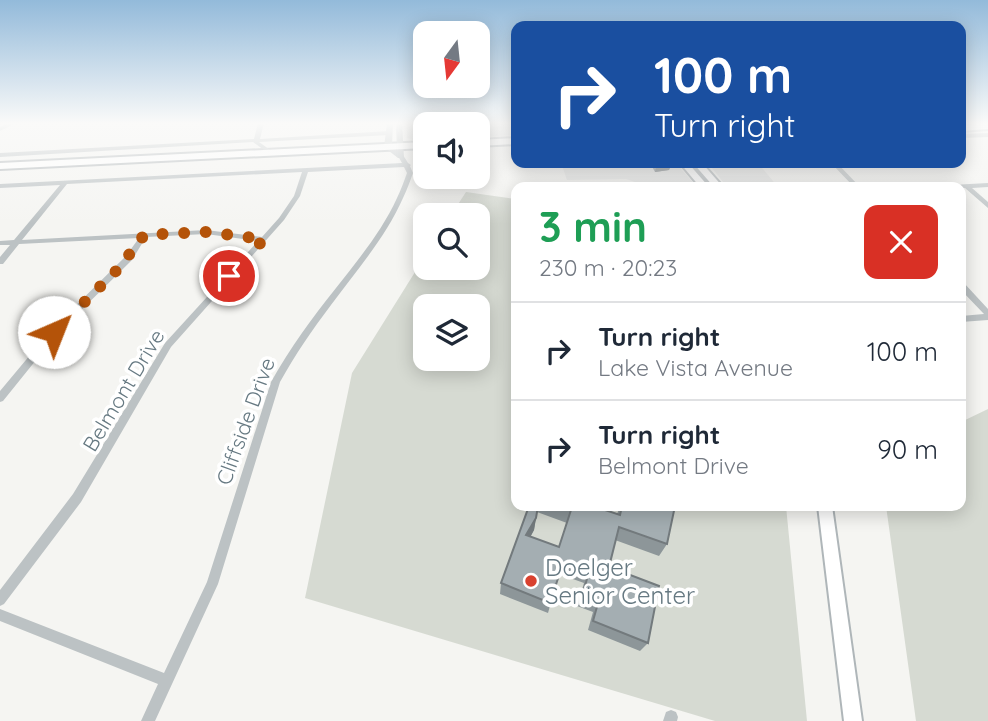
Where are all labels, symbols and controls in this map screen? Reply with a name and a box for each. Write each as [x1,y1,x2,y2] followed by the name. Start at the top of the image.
[413,21,490,98] north arrow
[413,21,490,371] map controls
[654,44,792,105] text: 100 m
[539,49,630,140] icon: right
[654,105,795,145] text: Turn right
[413,112,490,189] button: sound
[539,200,647,253] text: 3 min
[413,203,490,280] button: search
[864,205,938,279] button: close
[199,246,259,306] pin
[539,253,677,282] text: 230 m · 20:23
[210,257,248,295] icon: arrive
[413,294,490,371] button: layers
[17,295,91,369] position arrow
[598,320,720,353] text: Turn right
[76,324,170,456] street label: Belmont Drive
[539,332,577,370] icon: right
[867,335,938,368] text: 100 m
[598,353,793,382] text: Lake Vista Avenue
[210,354,280,488] street label: Cliffside Drive
[598,418,720,451] text: Turn right
[539,430,577,468] icon: right
[877,433,938,466] text: 90 m
[598,451,749,480] text: Belmont Drive
[545,552,695,610] place label: Doelger Senior Center
[523,573,539,589] marker: Doelger Senior Center

